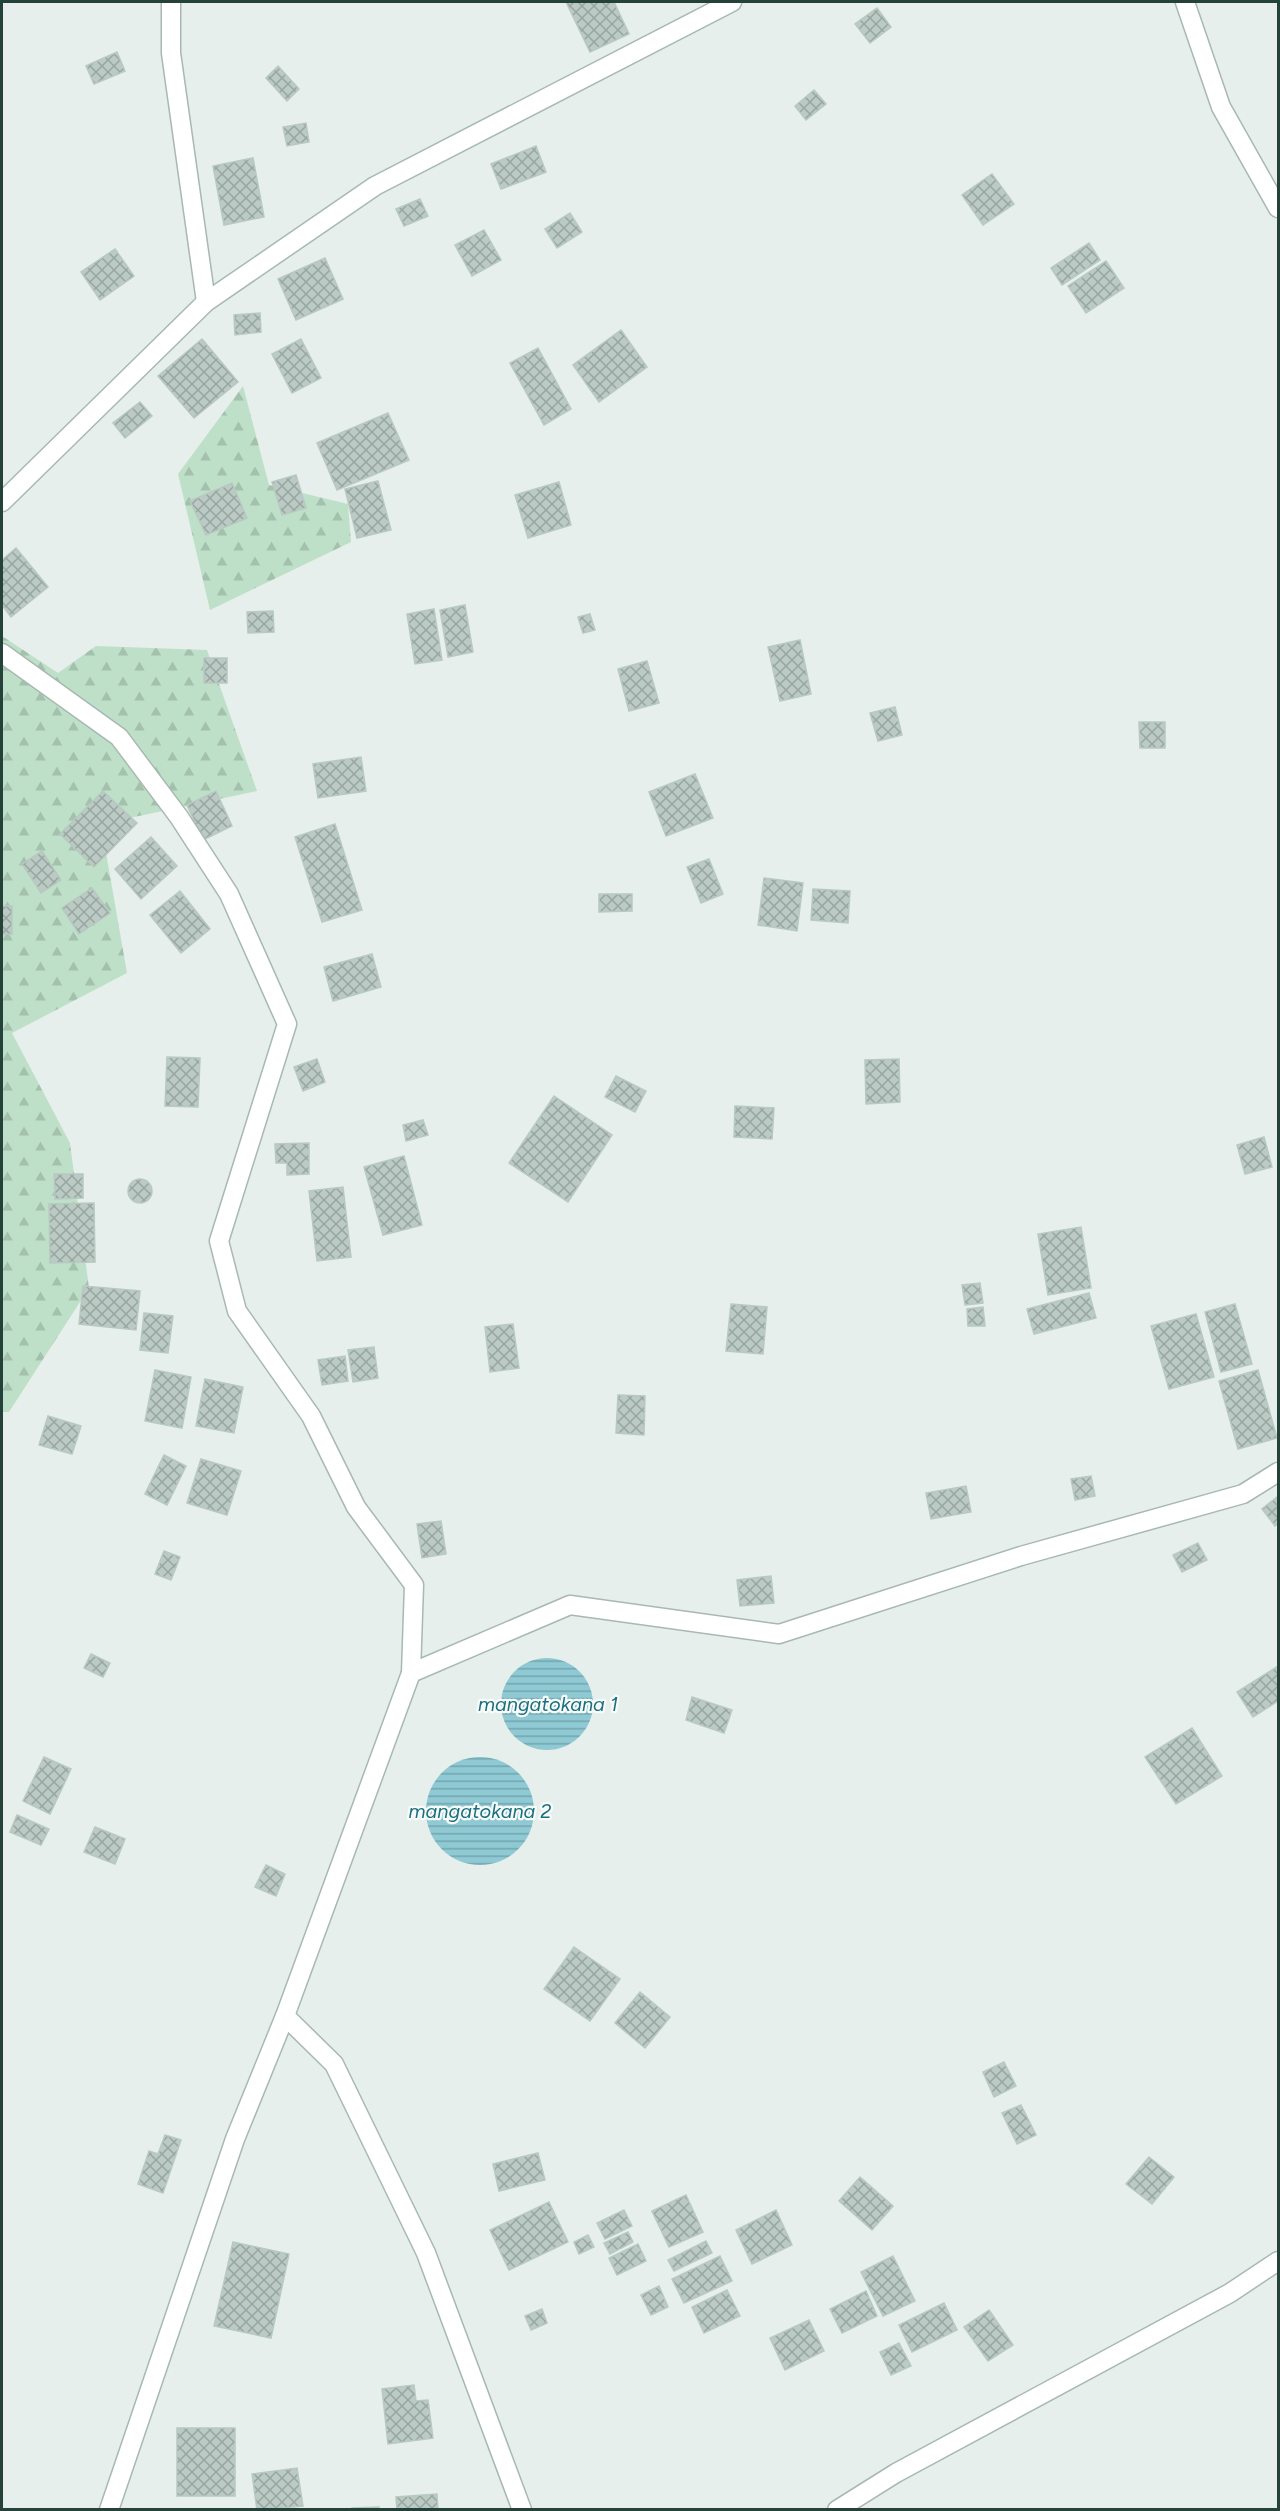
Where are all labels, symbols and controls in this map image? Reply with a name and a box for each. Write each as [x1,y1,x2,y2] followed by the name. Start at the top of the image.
[478,1692,618,1716] water label: mangatokana 1
[409,1799,551,1823] water label: mangatokana 2

